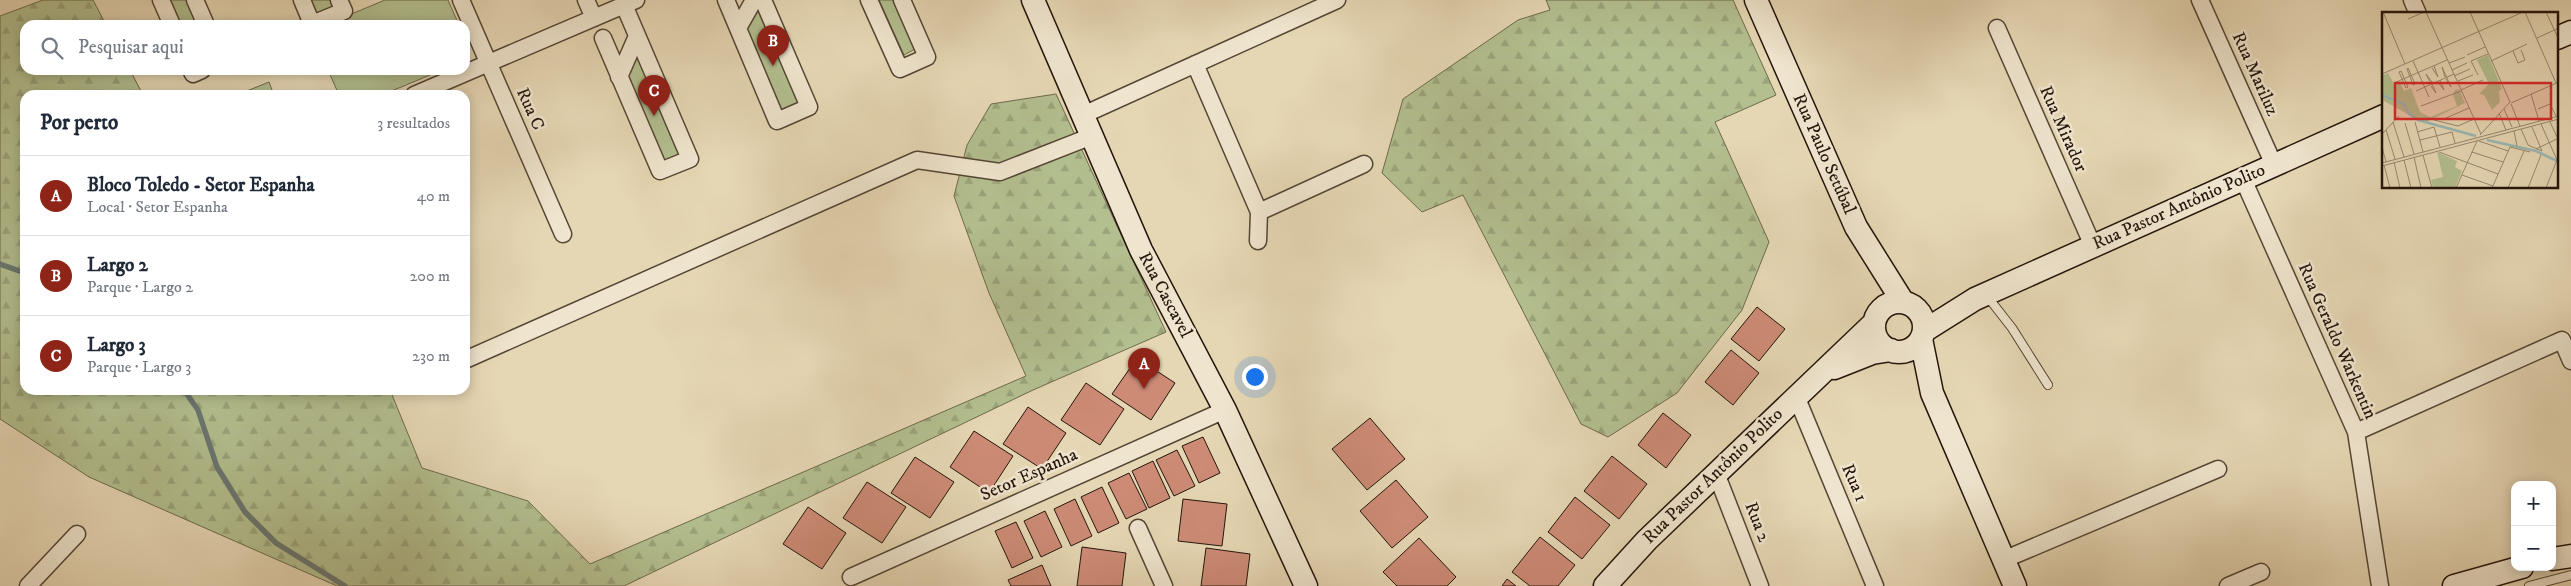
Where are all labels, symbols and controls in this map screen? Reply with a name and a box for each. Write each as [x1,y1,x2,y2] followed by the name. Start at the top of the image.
[2382,12,2558,189] inset map
[20,20,470,75] search box
[757,25,789,66] pin: B
[2227,29,2283,120] street label: Rua Mariluz
[38,34,66,62] icon: search
[78,36,184,59] text: Pesquisar aqui
[638,75,670,116] pin: C
[2034,83,2092,176] street label: Rua Mirador
[511,84,549,134] street label: Rua C
[1788,90,1861,218] street label: Rua Paulo Setúbal
[40,110,118,136] text: Por perto
[377,113,450,133] text: 3 resultados
[2089,159,2269,255] street label: Rua Pastor Antônio Polito
[87,174,315,197] text: Bloco Toledo - Setor Espanha
[51,186,61,206] text: A
[417,186,450,206] text: 40 m
[87,197,228,217] text: Local · Setor Espanha
[1133,248,1197,342] street label: Rua Cascavel
[87,254,148,277] text: Largo 2
[2293,260,2382,423] street label: Rua Geraldo Warkentin
[51,266,61,286] text: B
[409,266,450,286] text: 200 m
[87,277,193,297] text: Parque · Largo 2
[87,334,145,357] text: Largo 3
[51,346,61,366] text: C
[412,346,450,366] text: 230 m
[1128,348,1160,389] pin: A
[87,357,191,377] text: Parque · Largo 3
[1242,364,1268,390] your location
[1638,403,1788,549] street label: Rua Pastor Antônio Polito
[977,444,1081,506] street label: Setor Espanha
[1836,461,1872,505] street label: Rua 1
[2511,481,2556,571] map controls
[2511,481,2556,526] button: +
[1739,499,1775,545] street label: Rua 2
[2511,526,2556,571] button: −

